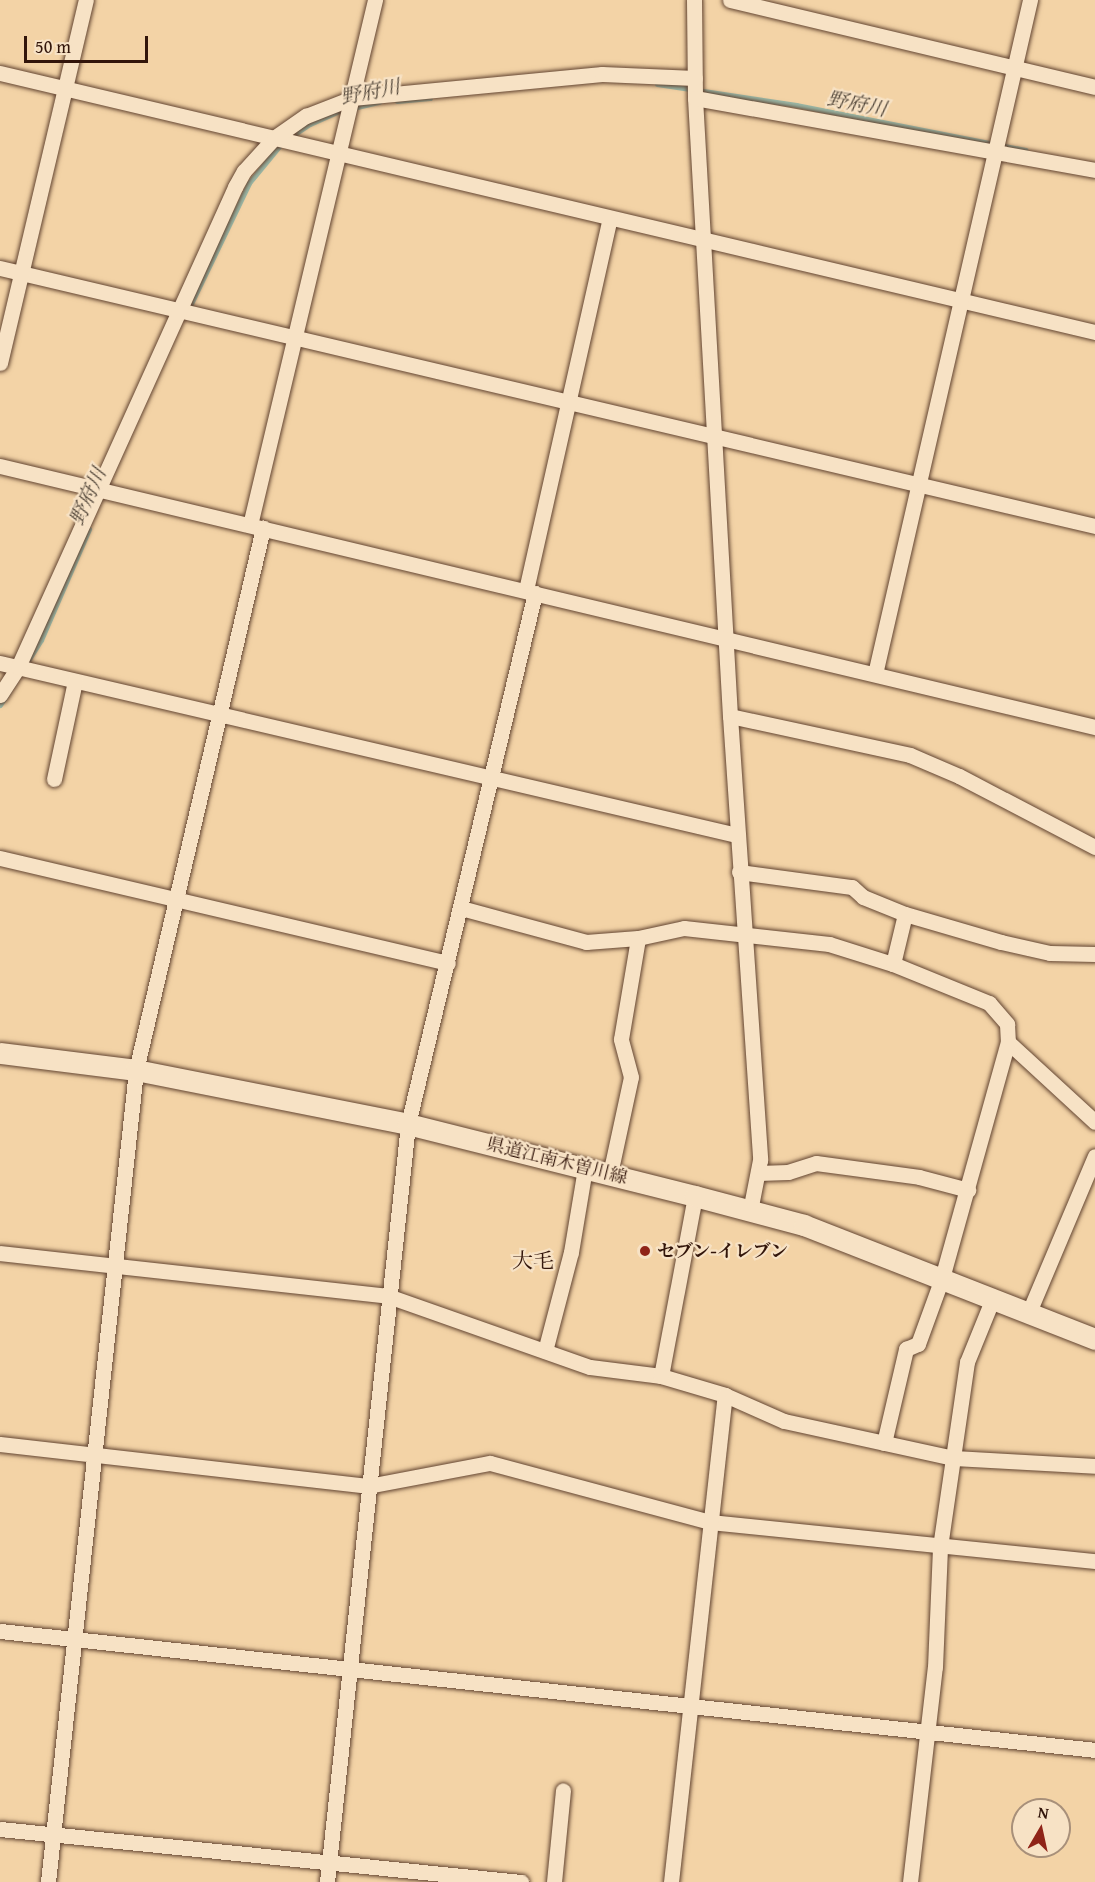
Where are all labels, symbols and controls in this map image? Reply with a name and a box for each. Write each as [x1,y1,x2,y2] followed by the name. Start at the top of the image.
[27,24,152,62] scale bar
[35,33,71,60] text: 50 m
[338,73,402,109] water label: 野府川
[825,85,889,121] water label: 野府川
[64,464,110,528] water label: 野府川
[485,1133,629,1189] street label: 県道江南木曽川線
[657,1240,790,1262] place label: セブン-イレブン
[638,1244,652,1258] marker: セブン-イレブン
[512,1248,554,1274] district label: 大毛
[1011,1798,1071,1858] north arrow
[1036,1800,1051,1825] text: N

